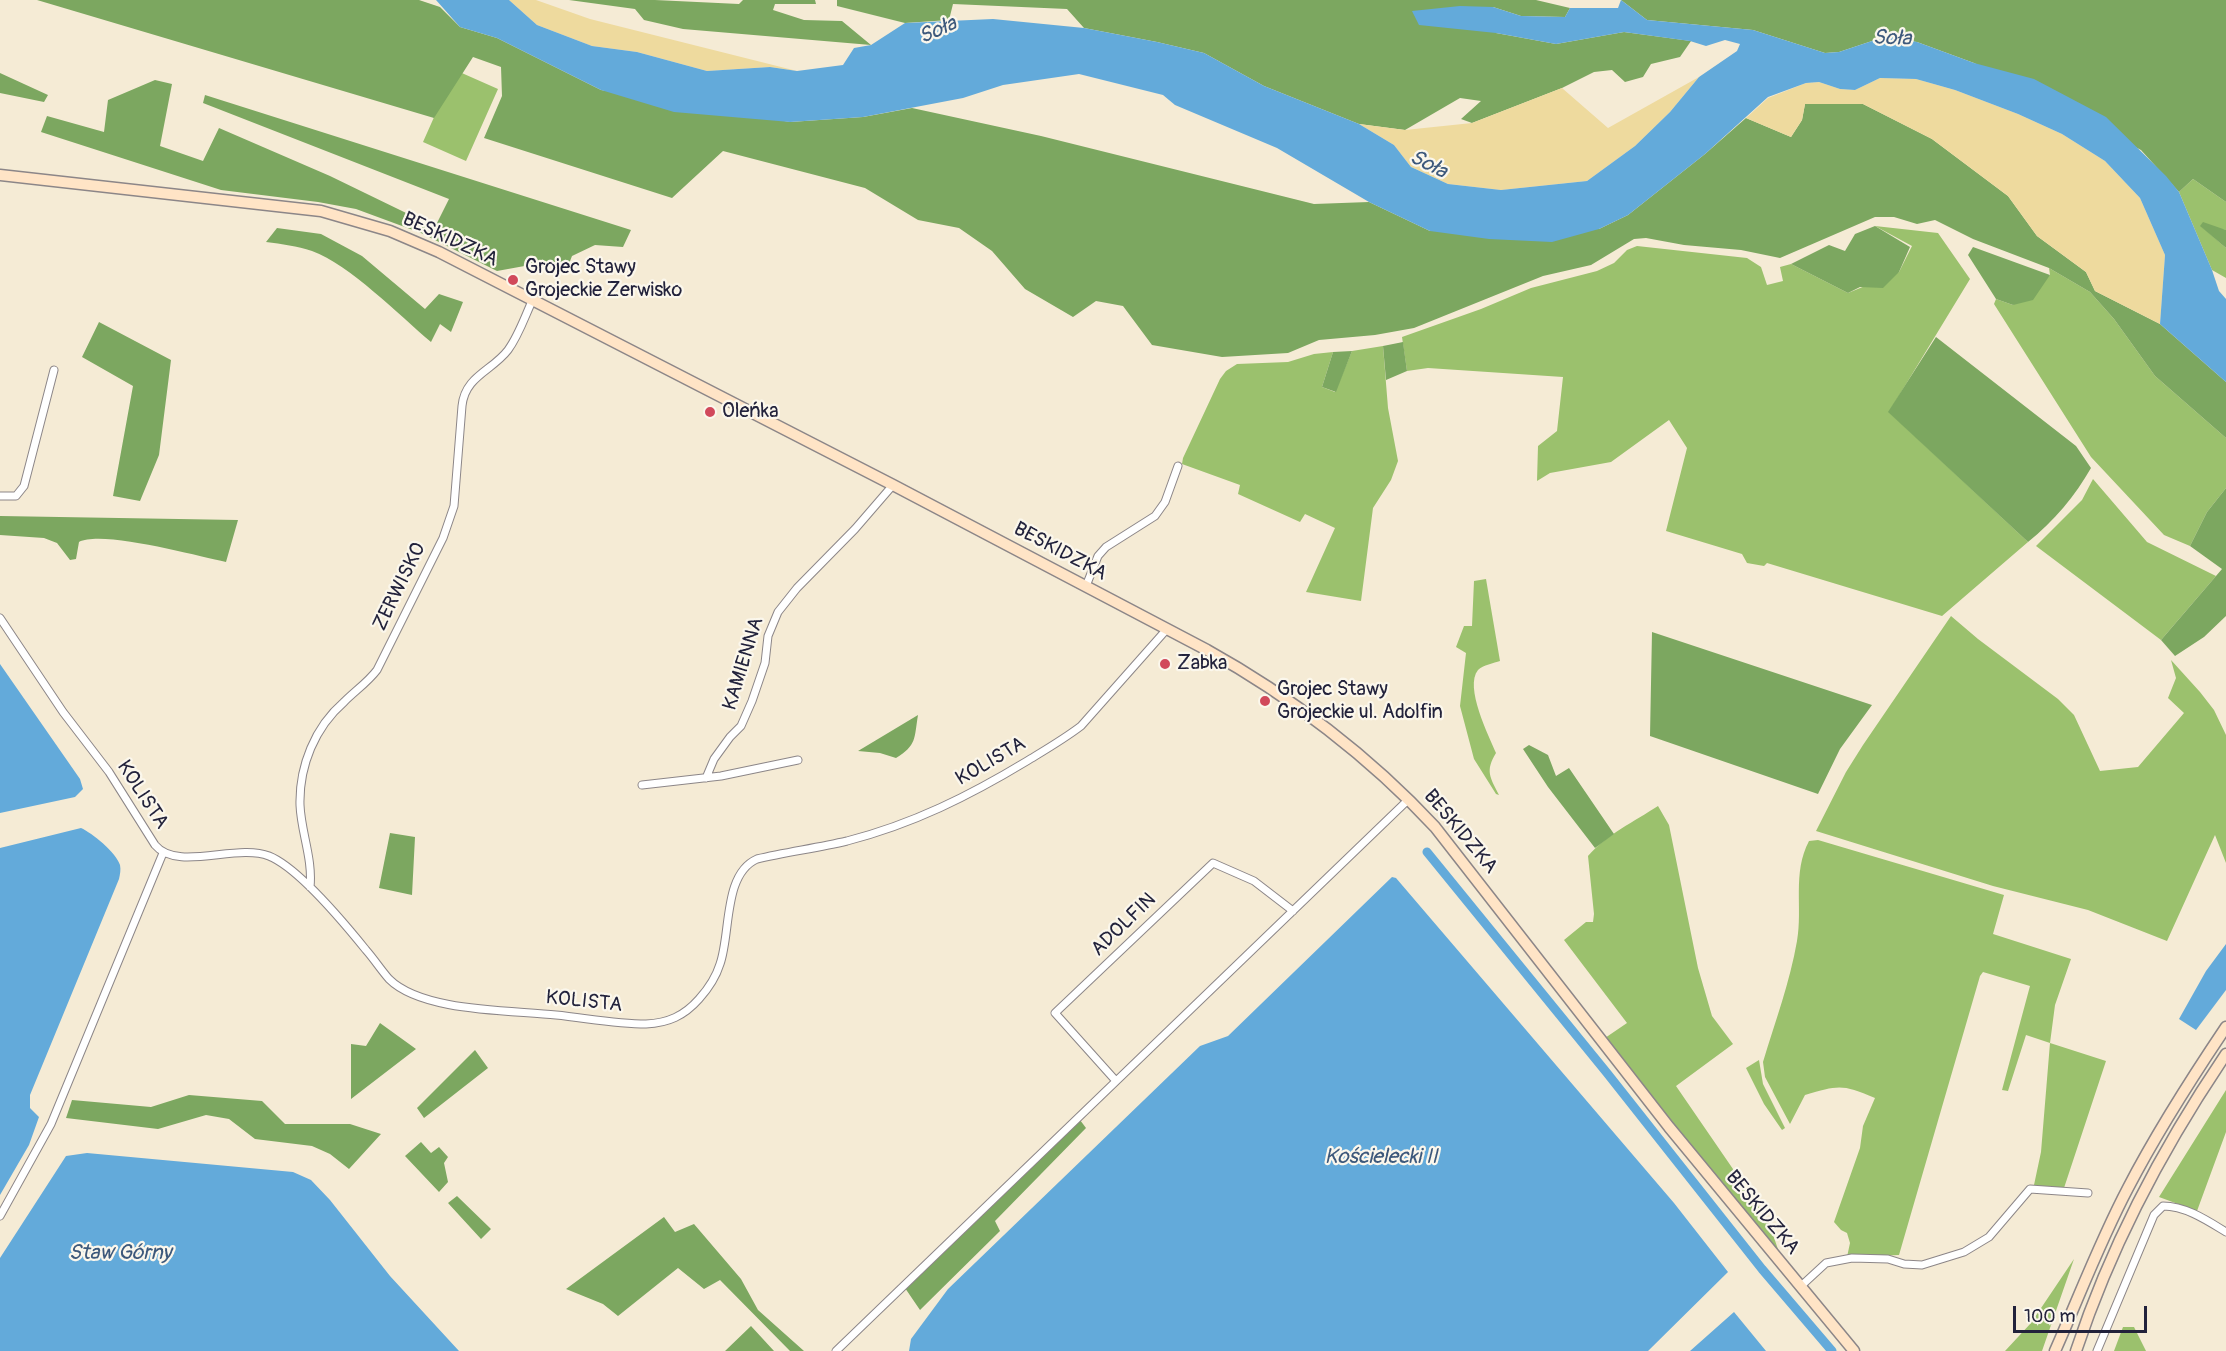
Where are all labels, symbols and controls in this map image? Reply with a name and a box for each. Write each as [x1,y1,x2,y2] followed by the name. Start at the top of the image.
[915,12,961,50] water label: Soła
[1872,26,1912,52] water label: Soła
[1405,145,1451,185] water label: Soła
[399,208,501,272] street label: BESKIDZKA
[525,256,682,303] place label: Grojec Stawy Grojeckie Zerwisko
[506,273,520,287] marker: Grojec Stawy Grojeckie Zerwisko
[722,400,778,424] place label: Oleńka
[703,405,717,419] marker: Oleńka
[1009,517,1111,587] street label: BESKIDZKA
[368,539,432,635] street label: ZERWISKO
[719,615,769,713] street label: KAMIENNA
[1177,652,1227,676] place label: Zabka
[1158,657,1172,671] marker: Zabka
[1277,678,1443,725] place label: Grojec Stawy Grojeckie ul. Adolfin
[1258,694,1272,708] marker: Grojec Stawy Grojeckie ul. Adolfin
[952,732,1030,792] street label: KOLISTA
[111,756,173,834] street label: KOLISTA
[1418,785,1502,879] street label: BESKIDZKA
[1087,888,1161,962] street label: ADOLFIN
[545,986,623,1018] street label: KOLISTA
[1324,1145,1438,1171] water label: Kościelecki II
[1720,1166,1804,1260] street label: BESKIDZKA
[69,1241,171,1267] water label: Staw Górny
[2016,1294,2150,1332] scale bar
[2024,1305,2076,1328] text: 100 m

